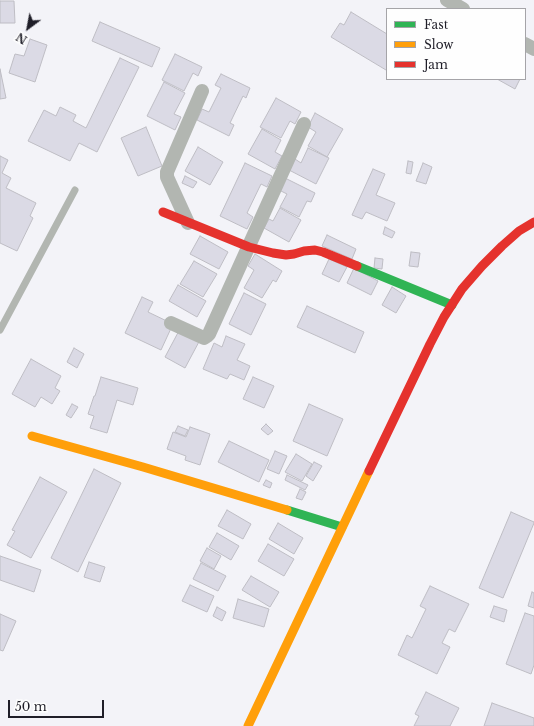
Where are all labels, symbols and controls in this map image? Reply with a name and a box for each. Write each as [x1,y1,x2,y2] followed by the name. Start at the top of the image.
[8,8,48,48] north arrow
[386,8,526,80] legend
[424,17,448,32] text: Fast
[14,29,30,47] text: N
[424,37,453,52] text: Slow
[424,57,448,72] text: Jam
[10,692,106,718] scale bar
[15,699,47,714] text: 50 m

